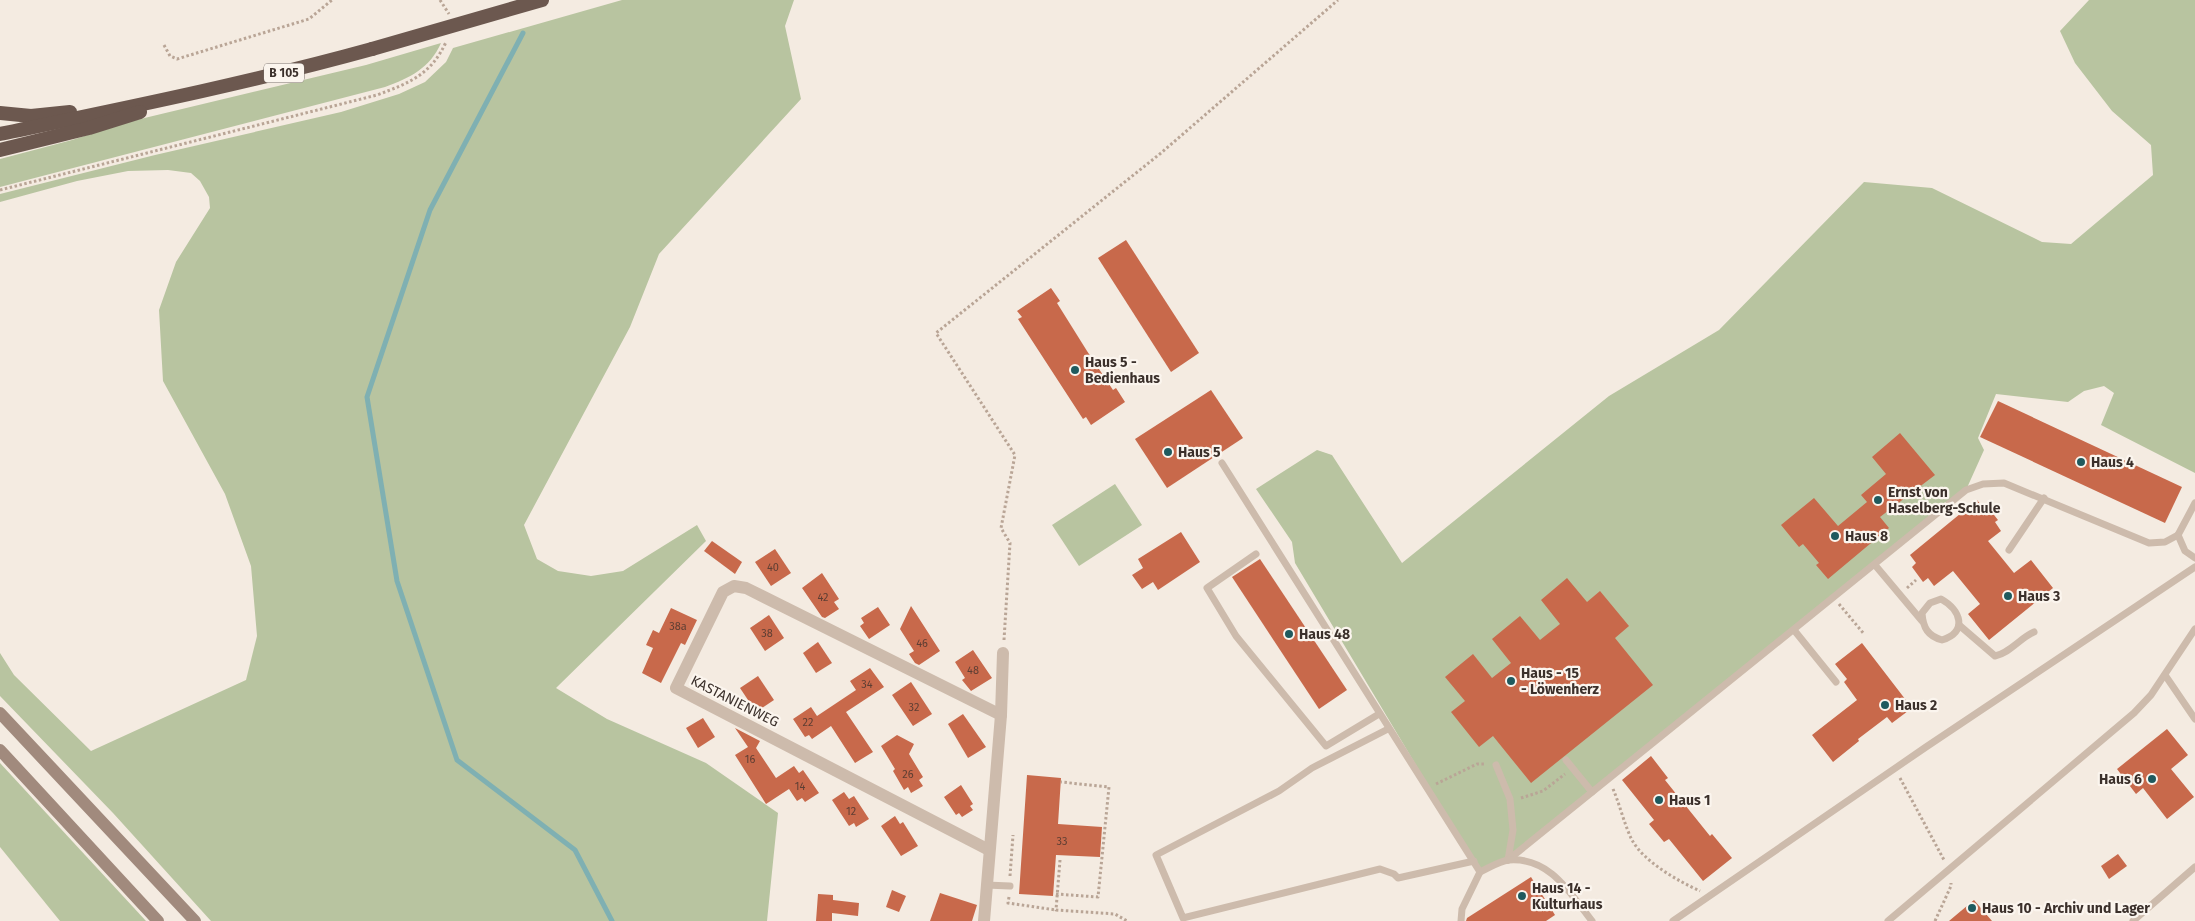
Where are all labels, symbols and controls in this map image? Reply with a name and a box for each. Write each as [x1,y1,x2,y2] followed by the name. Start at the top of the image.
[264,64,304,82] road number: B 105
[1085,354,1160,387] place label: Haus 5 - Bedienhaus
[1069,364,1081,376] marker: Haus 5 - Bedienhaus
[1178,444,1221,461] place label: Haus 5
[1162,446,1174,458] marker: Haus 5
[2091,454,2134,471] place label: Haus 4
[2075,456,2087,468] marker: Haus 4
[1888,484,2001,517] place label: Ernst von Haselberg-Schule
[1872,494,1884,506] marker: Ernst von Haselberg-Schule
[1845,528,1888,545] place label: Haus 8
[1829,530,1841,542] marker: Haus 8
[767,561,779,574] house number: 40
[2018,588,2060,605] place label: Haus 3
[2002,590,2014,602] marker: Haus 3
[817,591,829,604] house number: 42
[669,620,687,633] house number: 38a
[1299,626,1350,643] place label: Haus 48
[761,627,773,640] house number: 38
[1283,628,1295,640] marker: Haus 48
[916,637,928,650] house number: 46
[967,664,979,677] house number: 48
[1521,665,1600,698] place label: Haus - 15 - Löwenherz
[688,672,782,731] street label: KASTANIENWEG
[1505,675,1517,687] marker: Haus - 15 - Löwenherz
[861,678,873,691] house number: 34
[1895,697,1937,714] place label: Haus 2
[1879,699,1891,711] marker: Haus 2
[909,701,919,714] house number: 32
[803,716,813,729] house number: 22
[745,753,755,766] house number: 16
[902,768,914,781] house number: 26
[2099,771,2142,788] place label: Haus 6
[2146,773,2158,785] marker: Haus 6
[795,780,805,793] house number: 14
[1669,792,1711,809] place label: Haus 1
[1653,794,1665,806] marker: Haus 1
[846,805,856,818] house number: 12
[1057,835,1067,848] house number: 33
[1532,880,1603,913] place label: Haus 14 - Kulturhaus
[1516,890,1528,902] marker: Haus 14 - Kulturhaus
[1982,900,2150,917] place label: Haus 10 - Archiv und Lager
[1966,902,1978,914] marker: Haus 10 - Archiv und Lager

